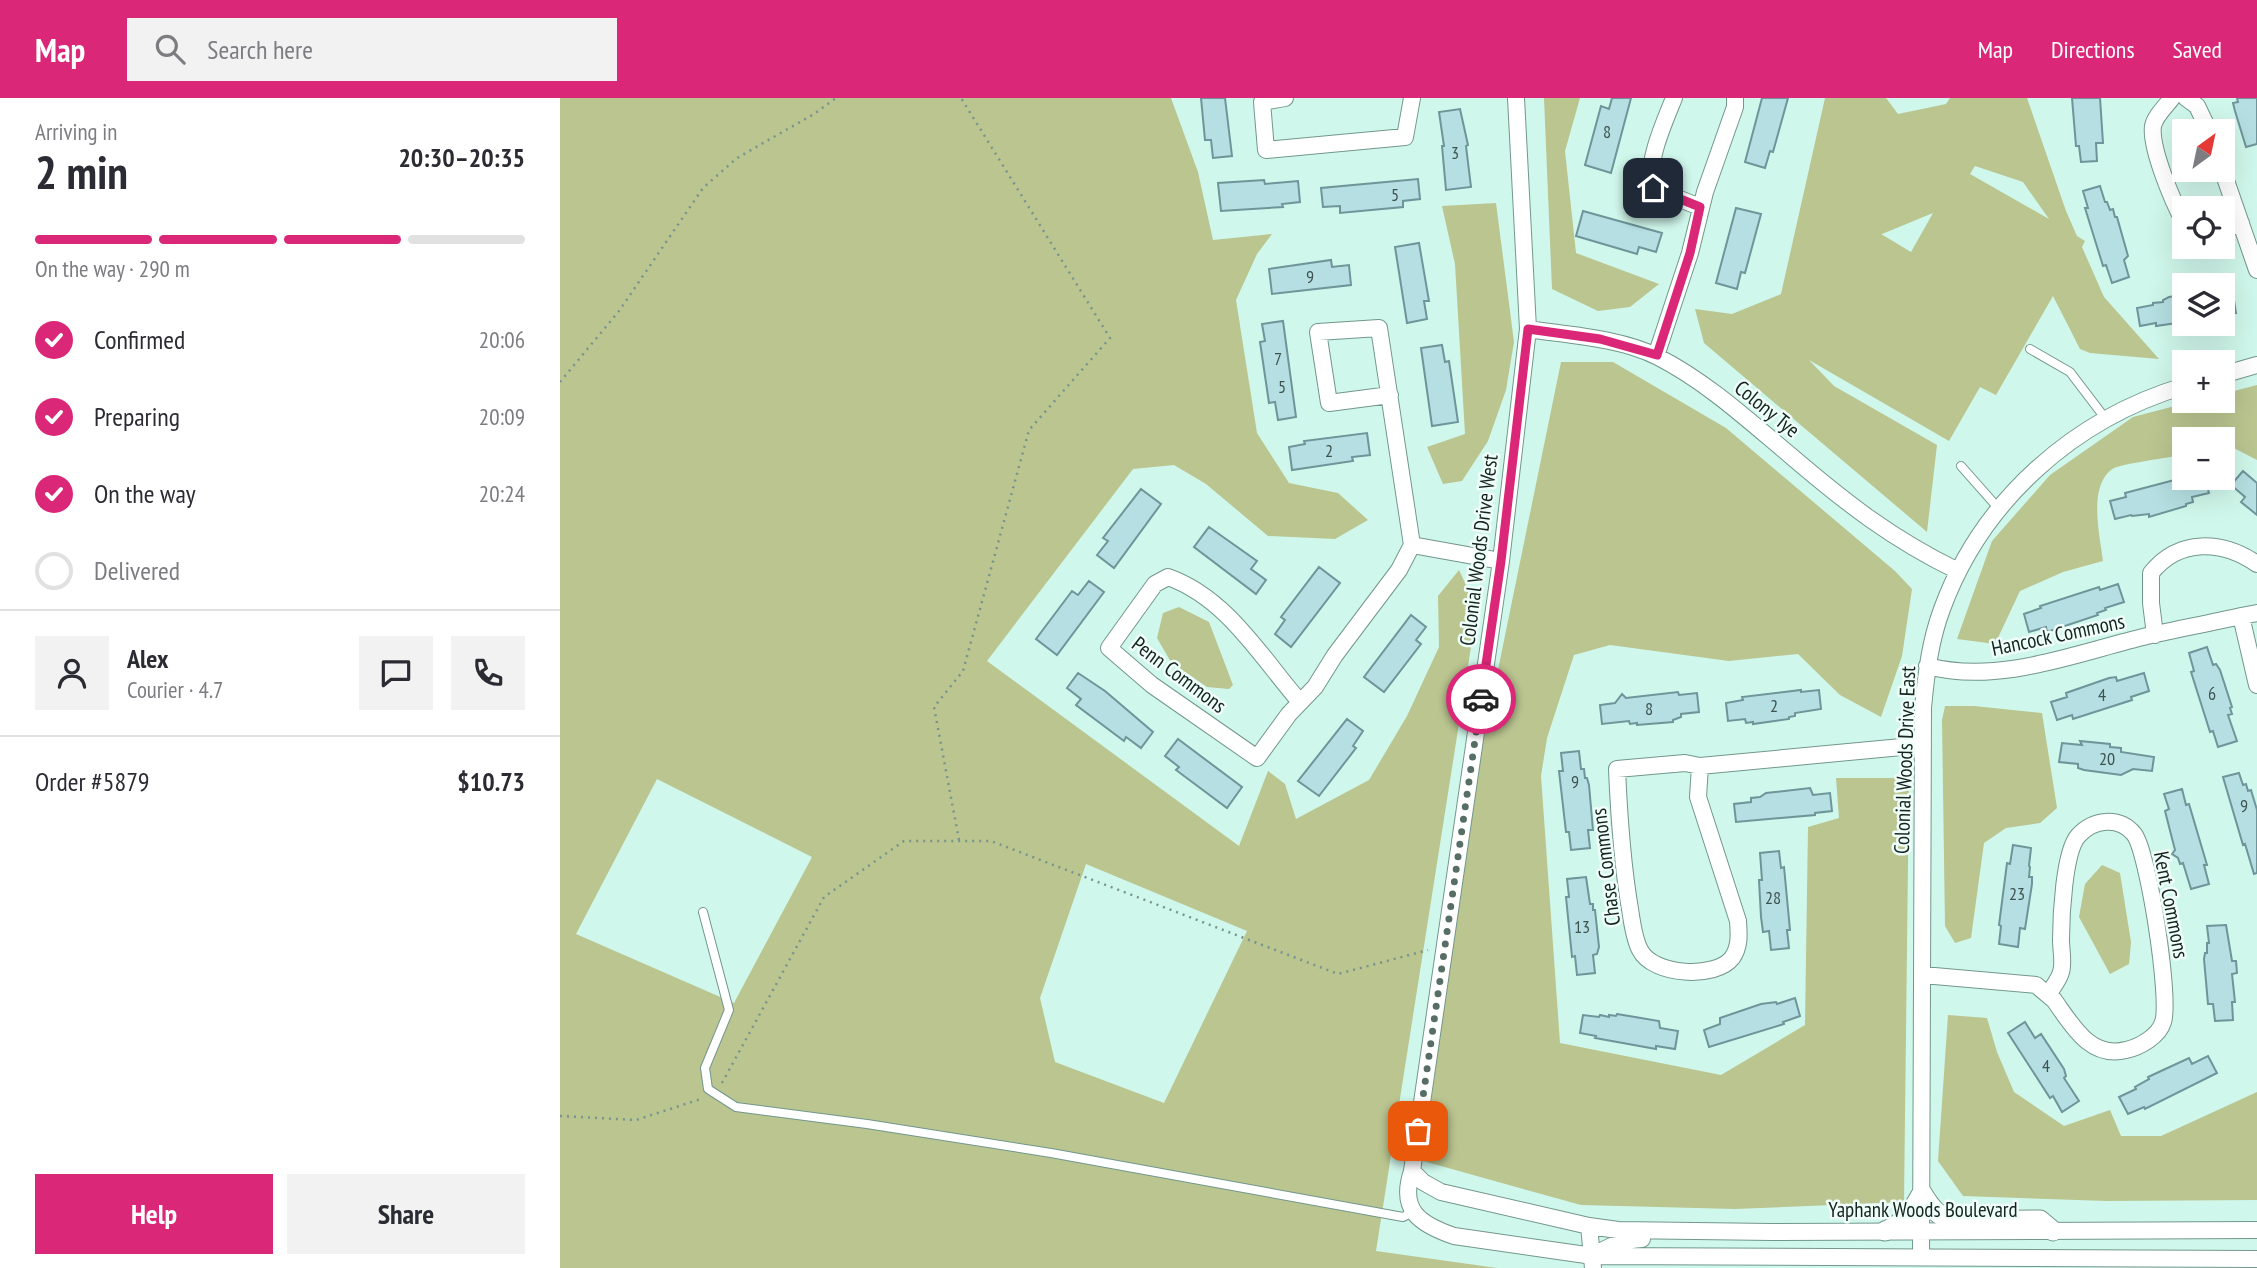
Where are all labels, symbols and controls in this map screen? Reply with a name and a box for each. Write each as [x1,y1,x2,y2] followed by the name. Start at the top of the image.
[127,18,617,81] search box
[35,28,85,71] text: Map
[151,30,189,68] icon: search
[207,33,313,66] text: Search here
[1978,34,2013,65] text: Map
[2051,34,2135,65] text: Directions
[2173,34,2222,65] text: Saved
[35,117,117,146] text: Arriving in
[2172,119,2235,182] north arrow
[2172,119,2235,490] map controls
[1603,120,1611,143] house number: 8
[398,141,525,174] text: 20:30–20:35
[1451,141,1459,164] house number: 3
[35,142,128,202] text: 2 min
[1623,158,1683,218] pin
[1634,169,1672,207] icon: home
[1391,183,1399,206] house number: 5
[2172,196,2235,259] button: locate
[35,254,190,283] text: On the way · 290 m
[1306,265,1314,288] house number: 9
[2172,273,2235,336] button: layers
[35,321,73,359] icon: check
[94,323,185,356] text: Confirmed
[479,325,525,354] text: 20:06
[1274,347,1282,370] house number: 7
[2172,350,2235,413] button: +
[1729,374,1805,443] street label: Colony Tye
[1278,375,1286,398] house number: 5
[35,398,73,436] icon: check
[94,400,180,433] text: Preparing
[479,402,525,431] text: 20:09
[2172,427,2235,490] button: −
[1325,439,1333,462] house number: 2
[1453,453,1504,647] street label: Colonial Woods Drive West
[35,475,73,513] icon: check
[94,477,196,510] text: On the way
[479,479,525,508] text: 20:24
[94,554,180,587] text: Delivered
[1989,607,2127,662] street label: Hancock Commons
[1127,630,1232,719] street label: Penn Commons
[35,636,109,710] button: person
[359,636,433,710] button: chat
[451,636,525,710] button: phone
[127,642,168,675] text: Alex
[1446,664,1516,734] courier
[1888,665,1921,855] street label: Colonial Woods Drive East
[127,675,223,704] text: Courier · 4.7
[1462,680,1500,718] icon: car
[2208,682,2216,705] house number: 6
[2098,683,2106,706] house number: 4
[1770,694,1778,717] house number: 2
[1645,697,1653,720] house number: 8
[2099,747,2115,770] house number: 20
[35,765,150,798] text: Order #5879
[457,765,525,798] text: $10.73
[1571,770,1579,793] house number: 9
[2240,794,2248,817] house number: 9
[1585,807,1626,927] street label: Chase Commons
[2148,849,2195,961] street label: Kent Commons
[2009,882,2025,905] house number: 23
[1765,886,1781,909] house number: 28
[1574,915,1590,938] house number: 13
[2042,1054,2050,1077] house number: 4
[1388,1101,1448,1161] pin
[1399,1112,1437,1150] icon: bag
[35,1174,273,1254] button: Help
[287,1174,525,1254] button: Share
[1828,1196,2018,1223] street label: Yaphank Woods Boulevard

